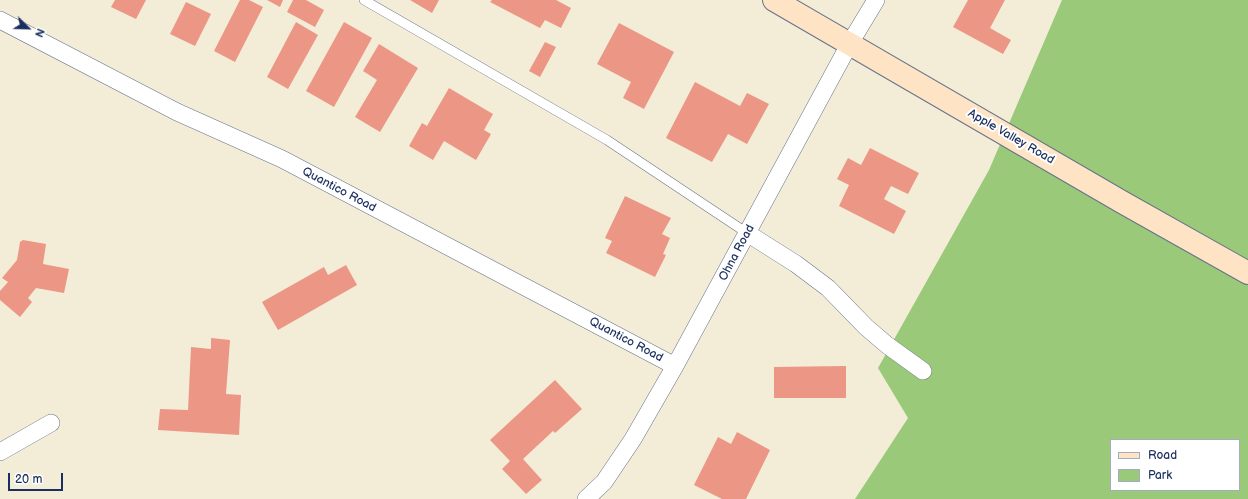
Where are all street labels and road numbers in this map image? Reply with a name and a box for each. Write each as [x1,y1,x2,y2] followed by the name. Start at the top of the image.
[965,106,1057,168] street label: Apple Valley Road
[300,165,378,215] street label: Quantico Road
[716,222,758,284] street label: Ohna Road
[587,315,665,365] street label: Quantico Road

